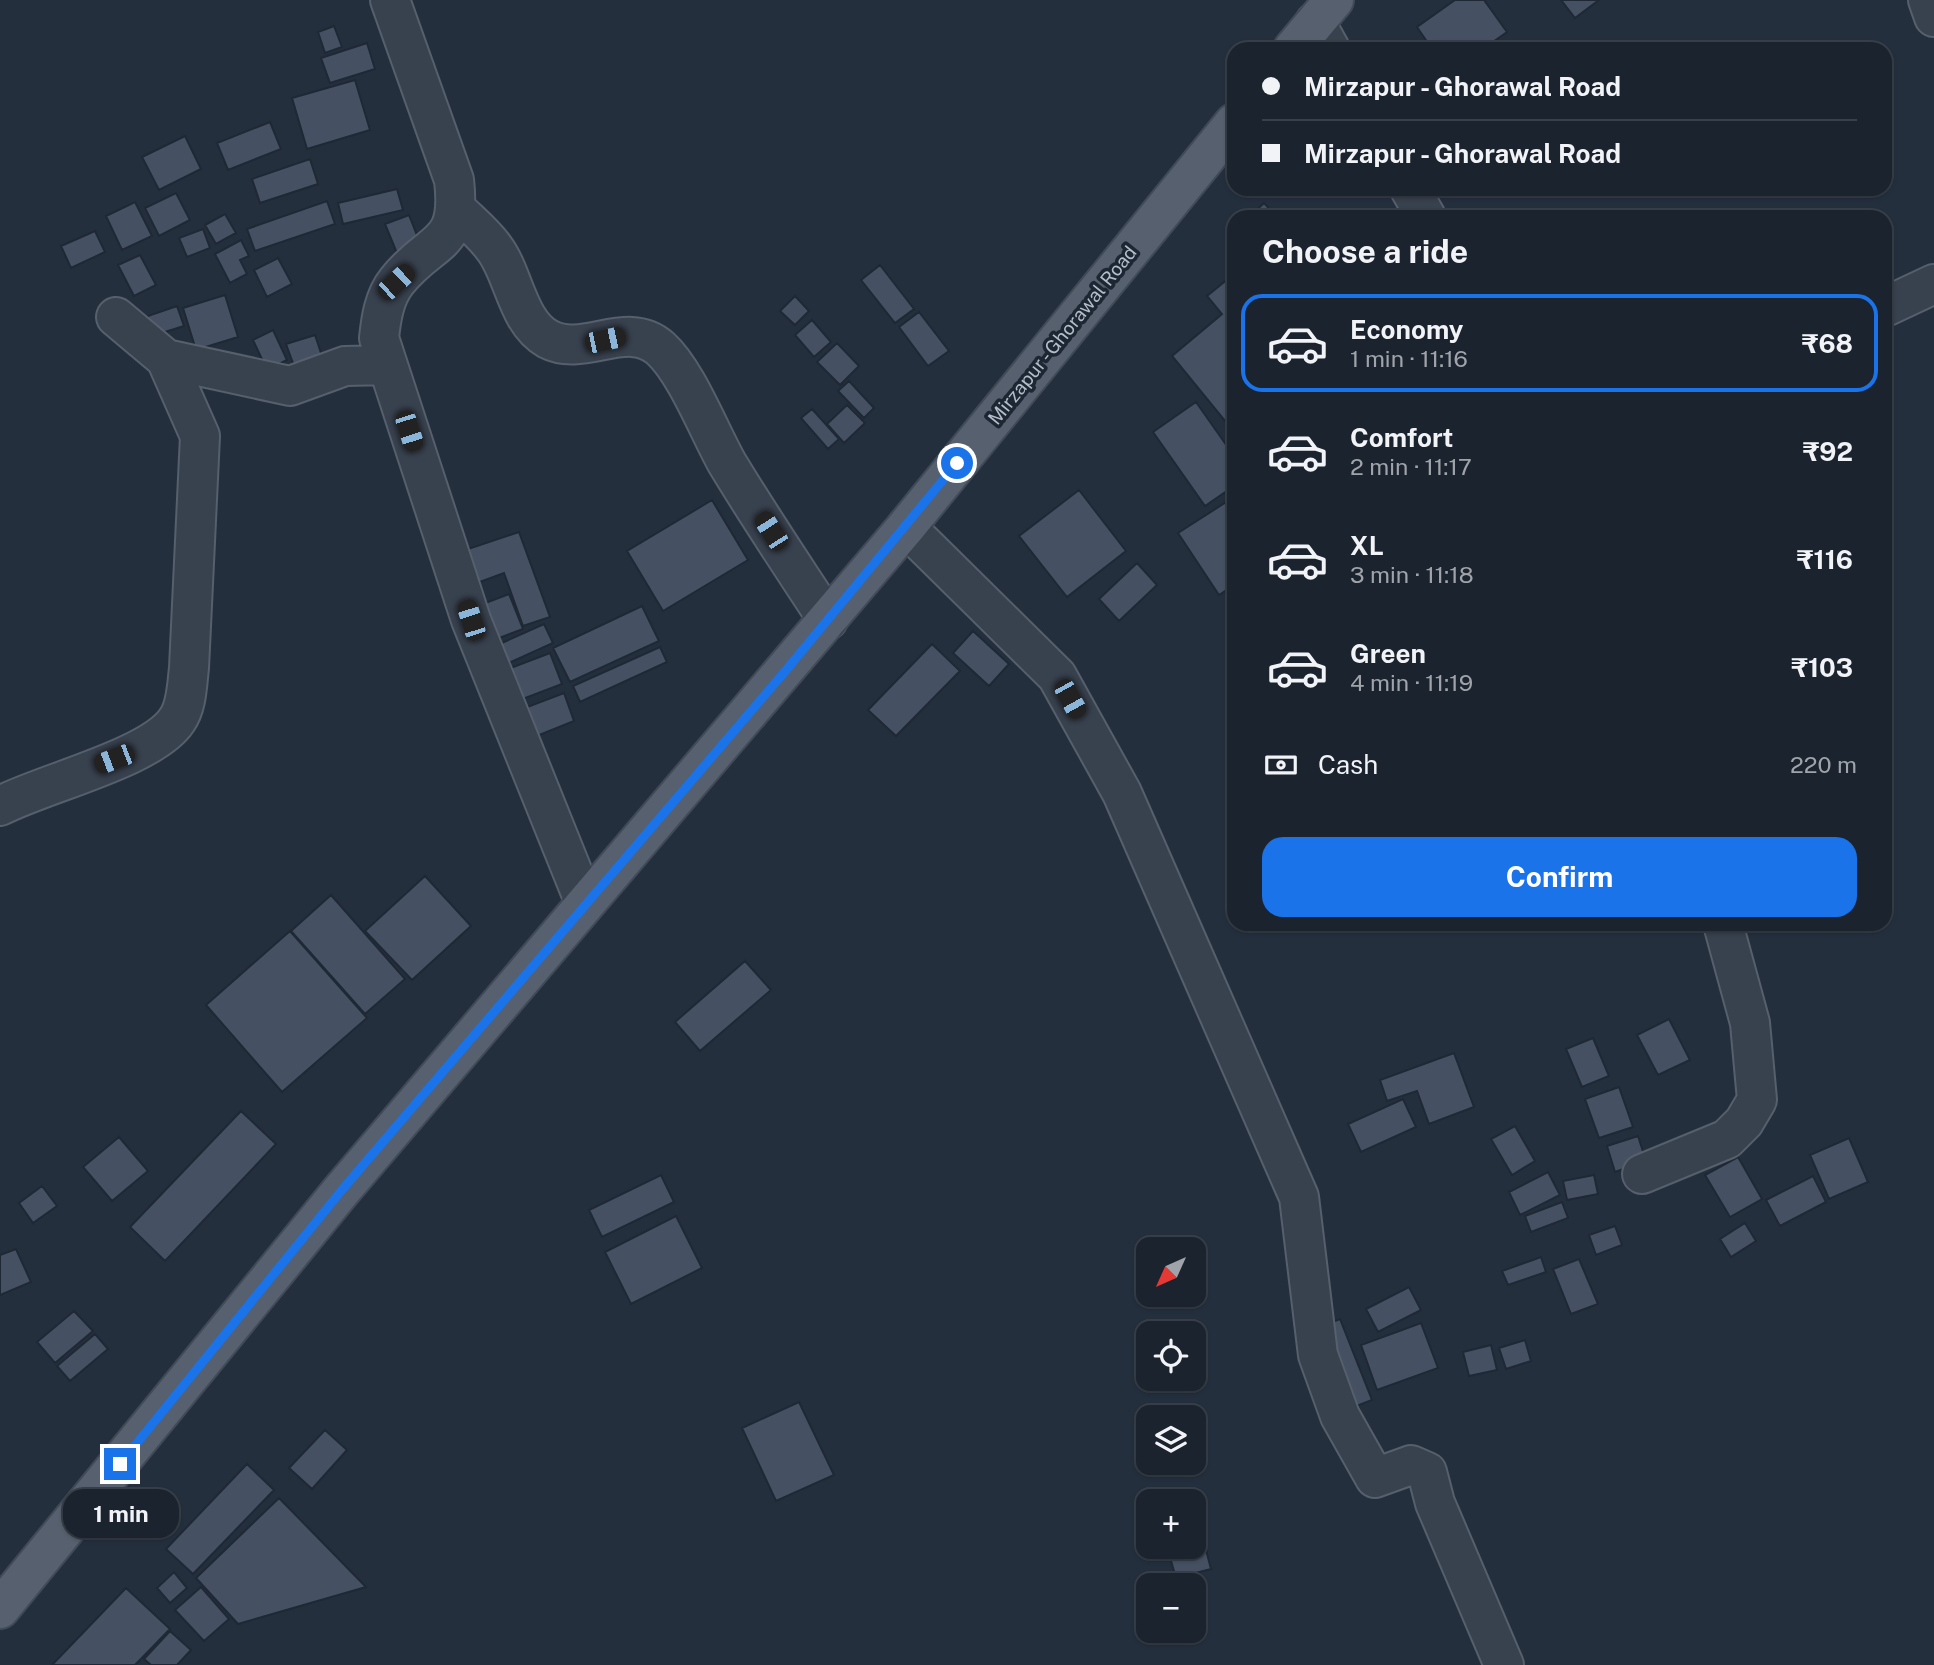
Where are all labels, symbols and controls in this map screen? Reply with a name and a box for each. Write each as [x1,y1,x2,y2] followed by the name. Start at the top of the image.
[1304,71,1621,102] text: Mirzapur - Ghorawal Road
[1304,138,1621,169] text: Mirzapur - Ghorawal Road
[1262,233,1468,270] text: Choose a ride
[983,241,1141,429] street label: Mirzapur - Ghorawal Road
[374,260,419,304] car
[1266,312,1329,375] icon: car
[1350,314,1463,345] text: Economy
[583,325,628,355] car
[1802,328,1853,359] text: ₹68
[1350,345,1468,372] text: 1 min · 11:16
[393,408,426,454] car
[1266,420,1329,483] icon: car
[1350,422,1453,453] text: Comfort
[1803,436,1853,467] text: ₹92
[941,447,973,479] route start
[1350,453,1472,480] text: 2 min · 11:17
[751,508,792,554] car
[1266,528,1329,591] icon: car
[1350,530,1384,561] text: XL
[1797,544,1853,575] text: ₹116
[1350,561,1474,588] text: 3 min · 11:18
[455,597,488,643] car
[1266,636,1329,699] icon: car
[1350,638,1426,669] text: Green
[1791,652,1853,683] text: ₹103
[1350,669,1473,696] text: 4 min · 11:19
[1051,676,1090,722] car
[91,742,138,776] car
[1262,746,1300,784] icon: cash
[1318,749,1378,780] text: Cash
[1790,751,1857,778] text: 220 m
[1262,837,1857,917] button: Confirm
[1136,1237,1206,1307] north arrow
[1136,1237,1206,1643] map controls
[1136,1321,1206,1391] button: locate
[1136,1405,1206,1475] button: layers
[104,1448,136,1480] route end
[62,1488,178,1538] callout: 1 min
[1136,1489,1206,1559] button: +
[93,1500,149,1527] text: 1 min
[1136,1573,1206,1643] button: −

